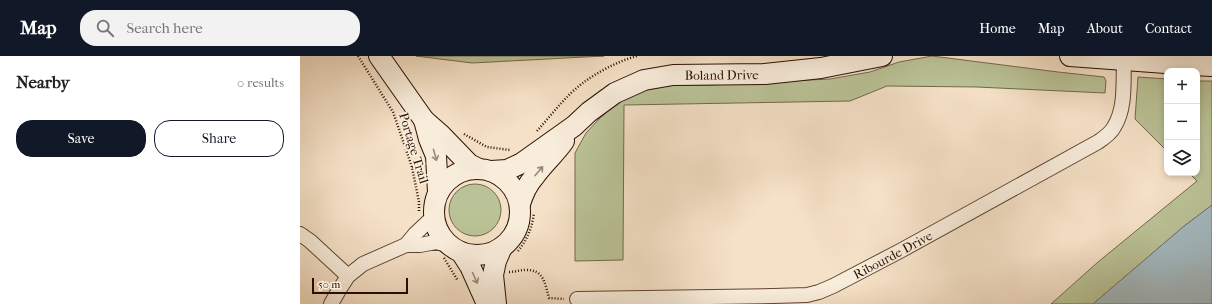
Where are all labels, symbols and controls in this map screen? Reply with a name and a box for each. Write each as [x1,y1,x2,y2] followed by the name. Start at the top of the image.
[80,10,360,46] search box
[20,17,56,39] text: Map
[94,17,116,39] icon: search
[126,19,203,37] text: Search here
[979,20,1016,37] text: Home
[1038,20,1065,37] text: Map
[1087,20,1123,37] text: About
[1145,20,1192,37] text: Contact
[685,67,759,82] street label: Boland Drive
[1164,68,1200,176] map controls
[1164,68,1200,104] button: +
[16,72,70,92] text: Nearby
[237,75,284,90] text: 0 results
[1164,104,1200,140] button: −
[396,111,432,186] street label: Portage Trail
[16,120,146,157] button: Save
[154,120,284,157] button: Share
[1164,140,1200,176] button: layers
[432,149,439,162] one-way arrow
[534,166,544,176] one-way arrow
[851,227,935,282] street label: Ribourde Drive
[471,271,479,283] one-way arrow
[312,276,408,295] scale bar
[318,278,340,291] text: 50 m

